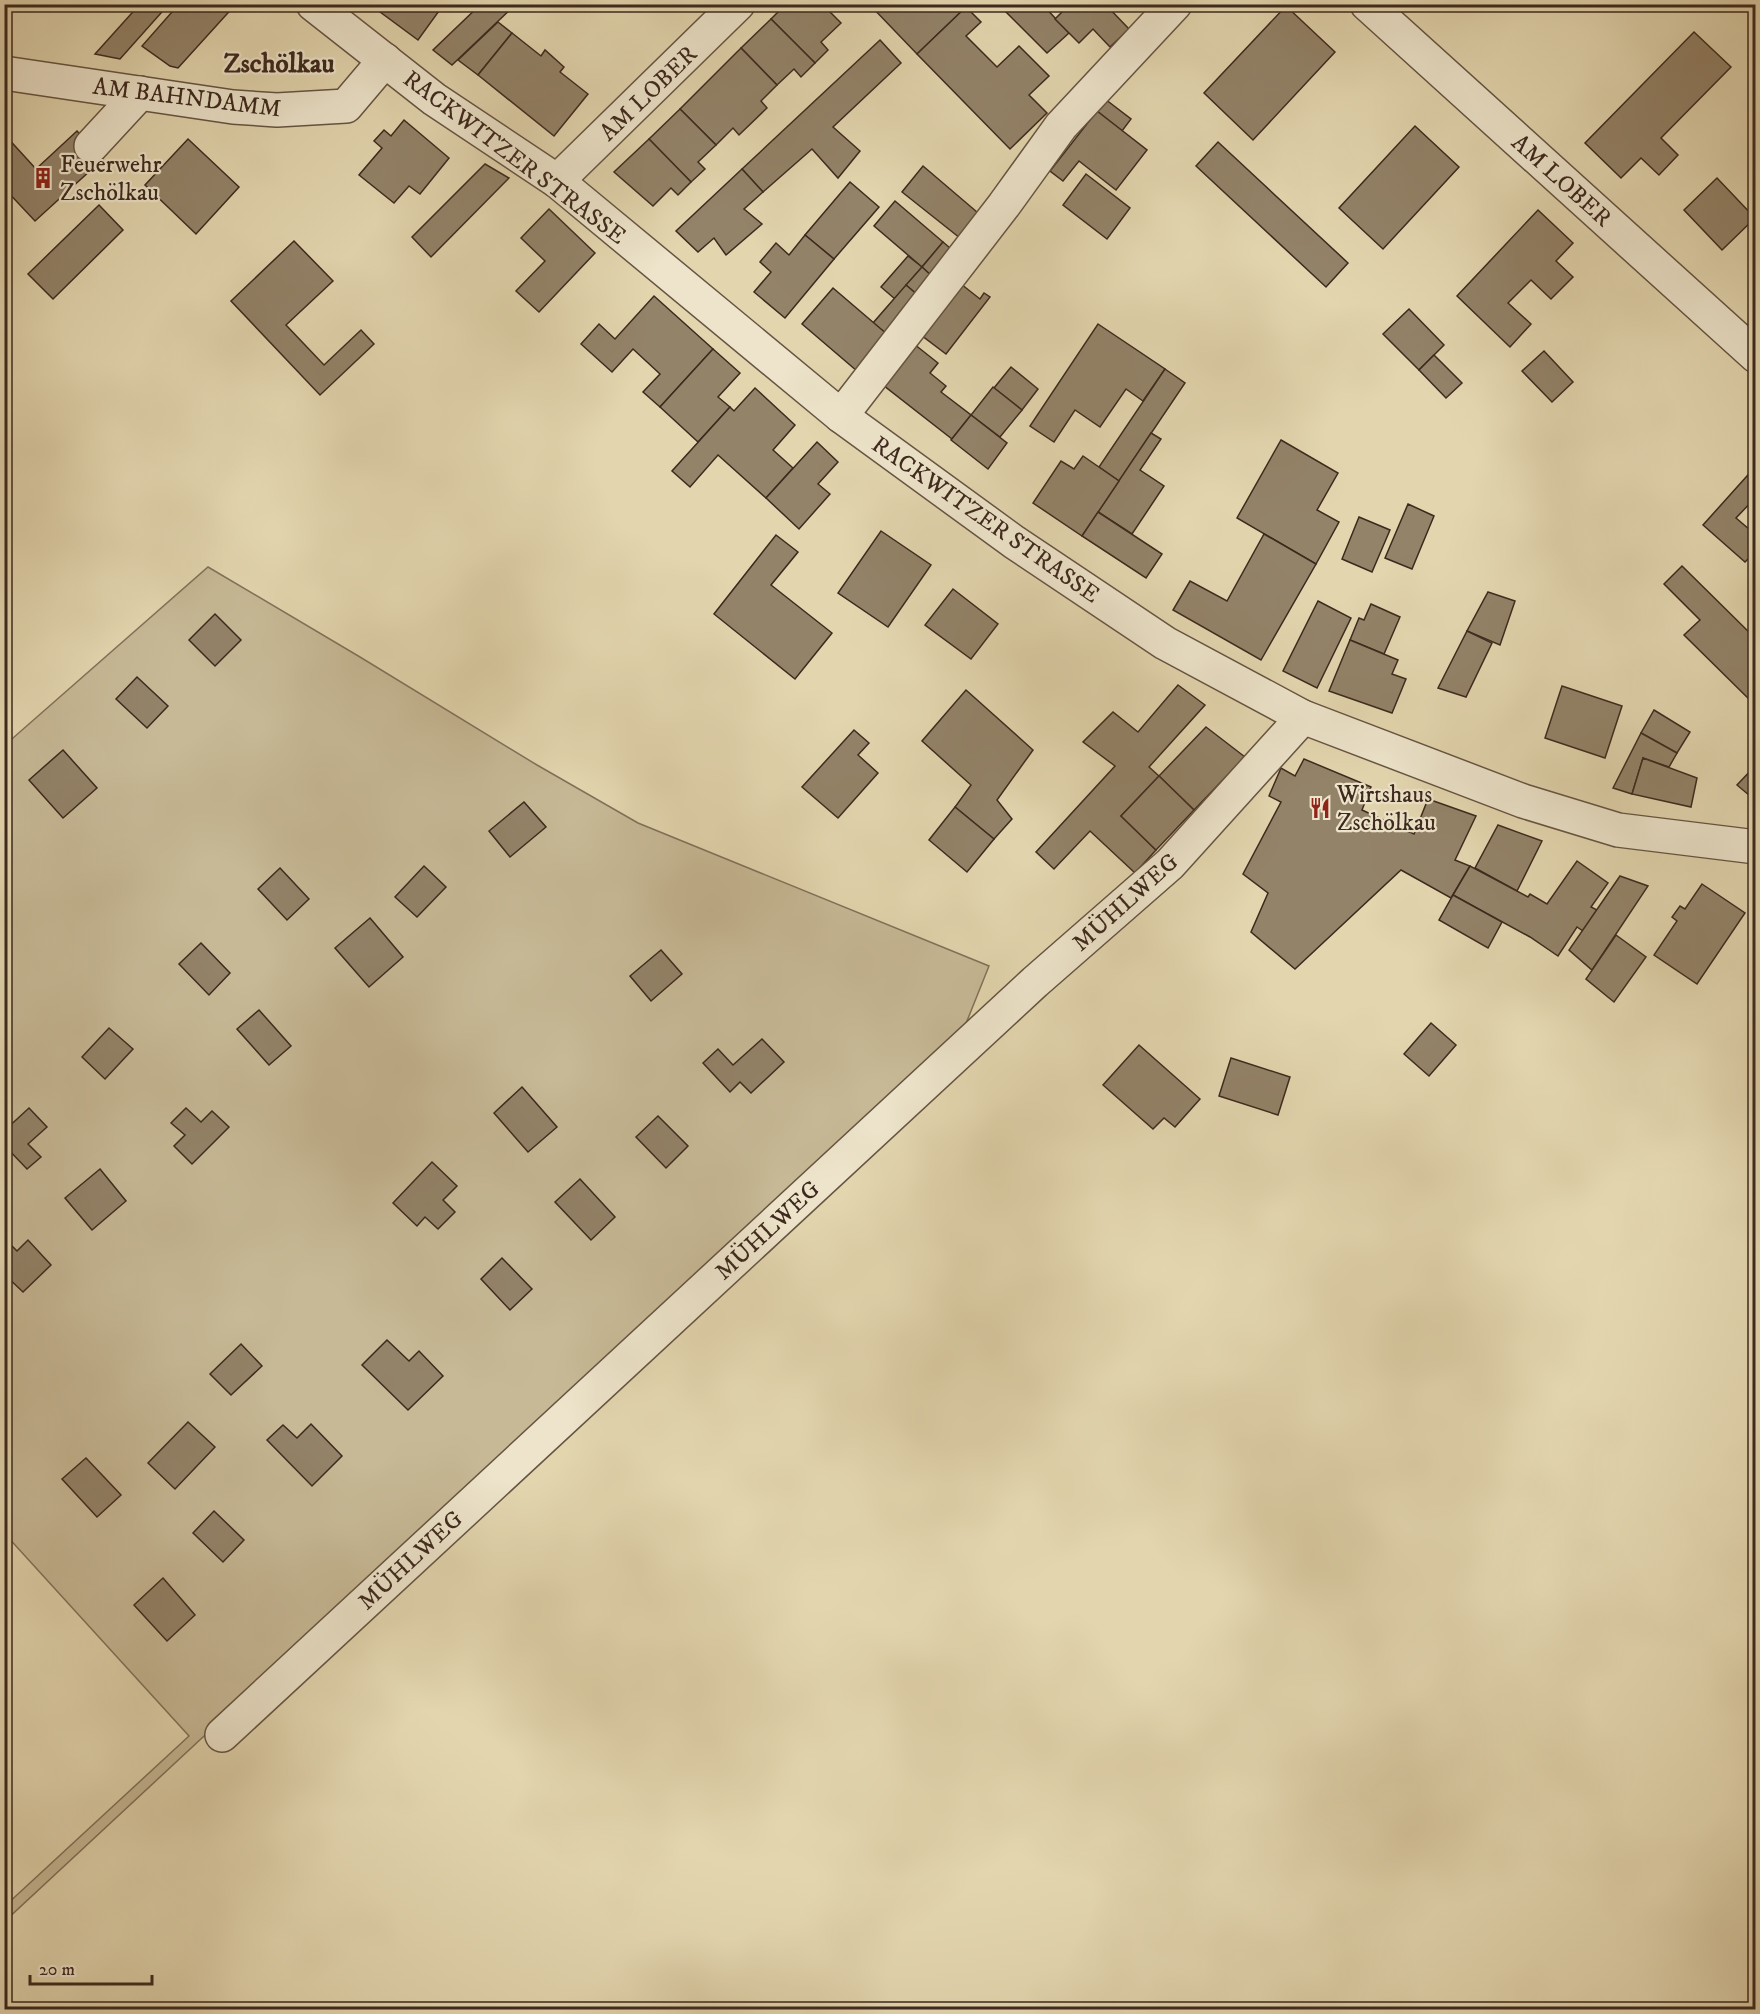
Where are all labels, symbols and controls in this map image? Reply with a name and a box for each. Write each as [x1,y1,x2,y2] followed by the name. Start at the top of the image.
[593,40,704,148] street label: AM LOBER
[223,47,335,81] district label: Zschölkau
[397,64,632,251] street label: RACKWITZER STRASSE
[91,72,283,124] street label: AM BAHNDAMM
[1505,128,1618,234] street label: AM LOBER
[60,150,162,208] place label: Feuerwehr Zschölkau
[31,166,55,190] building icon: Feuerwehr Zschölkau
[866,430,1105,610] street label: RACKWITZER STRASSE
[1336,780,1436,838] place label: Wirtshaus Zschölkau
[1308,796,1332,820] restaurant icon: Wirtshaus Zschölkau
[1066,847,1185,958] street label: MÜHLWEG
[709,1174,827,1287] street label: MÜHLWEG
[352,1504,470,1617] street label: MÜHLWEG
[30,1948,152,1986] scale bar
[39,1959,75,1981] text: 20 m

